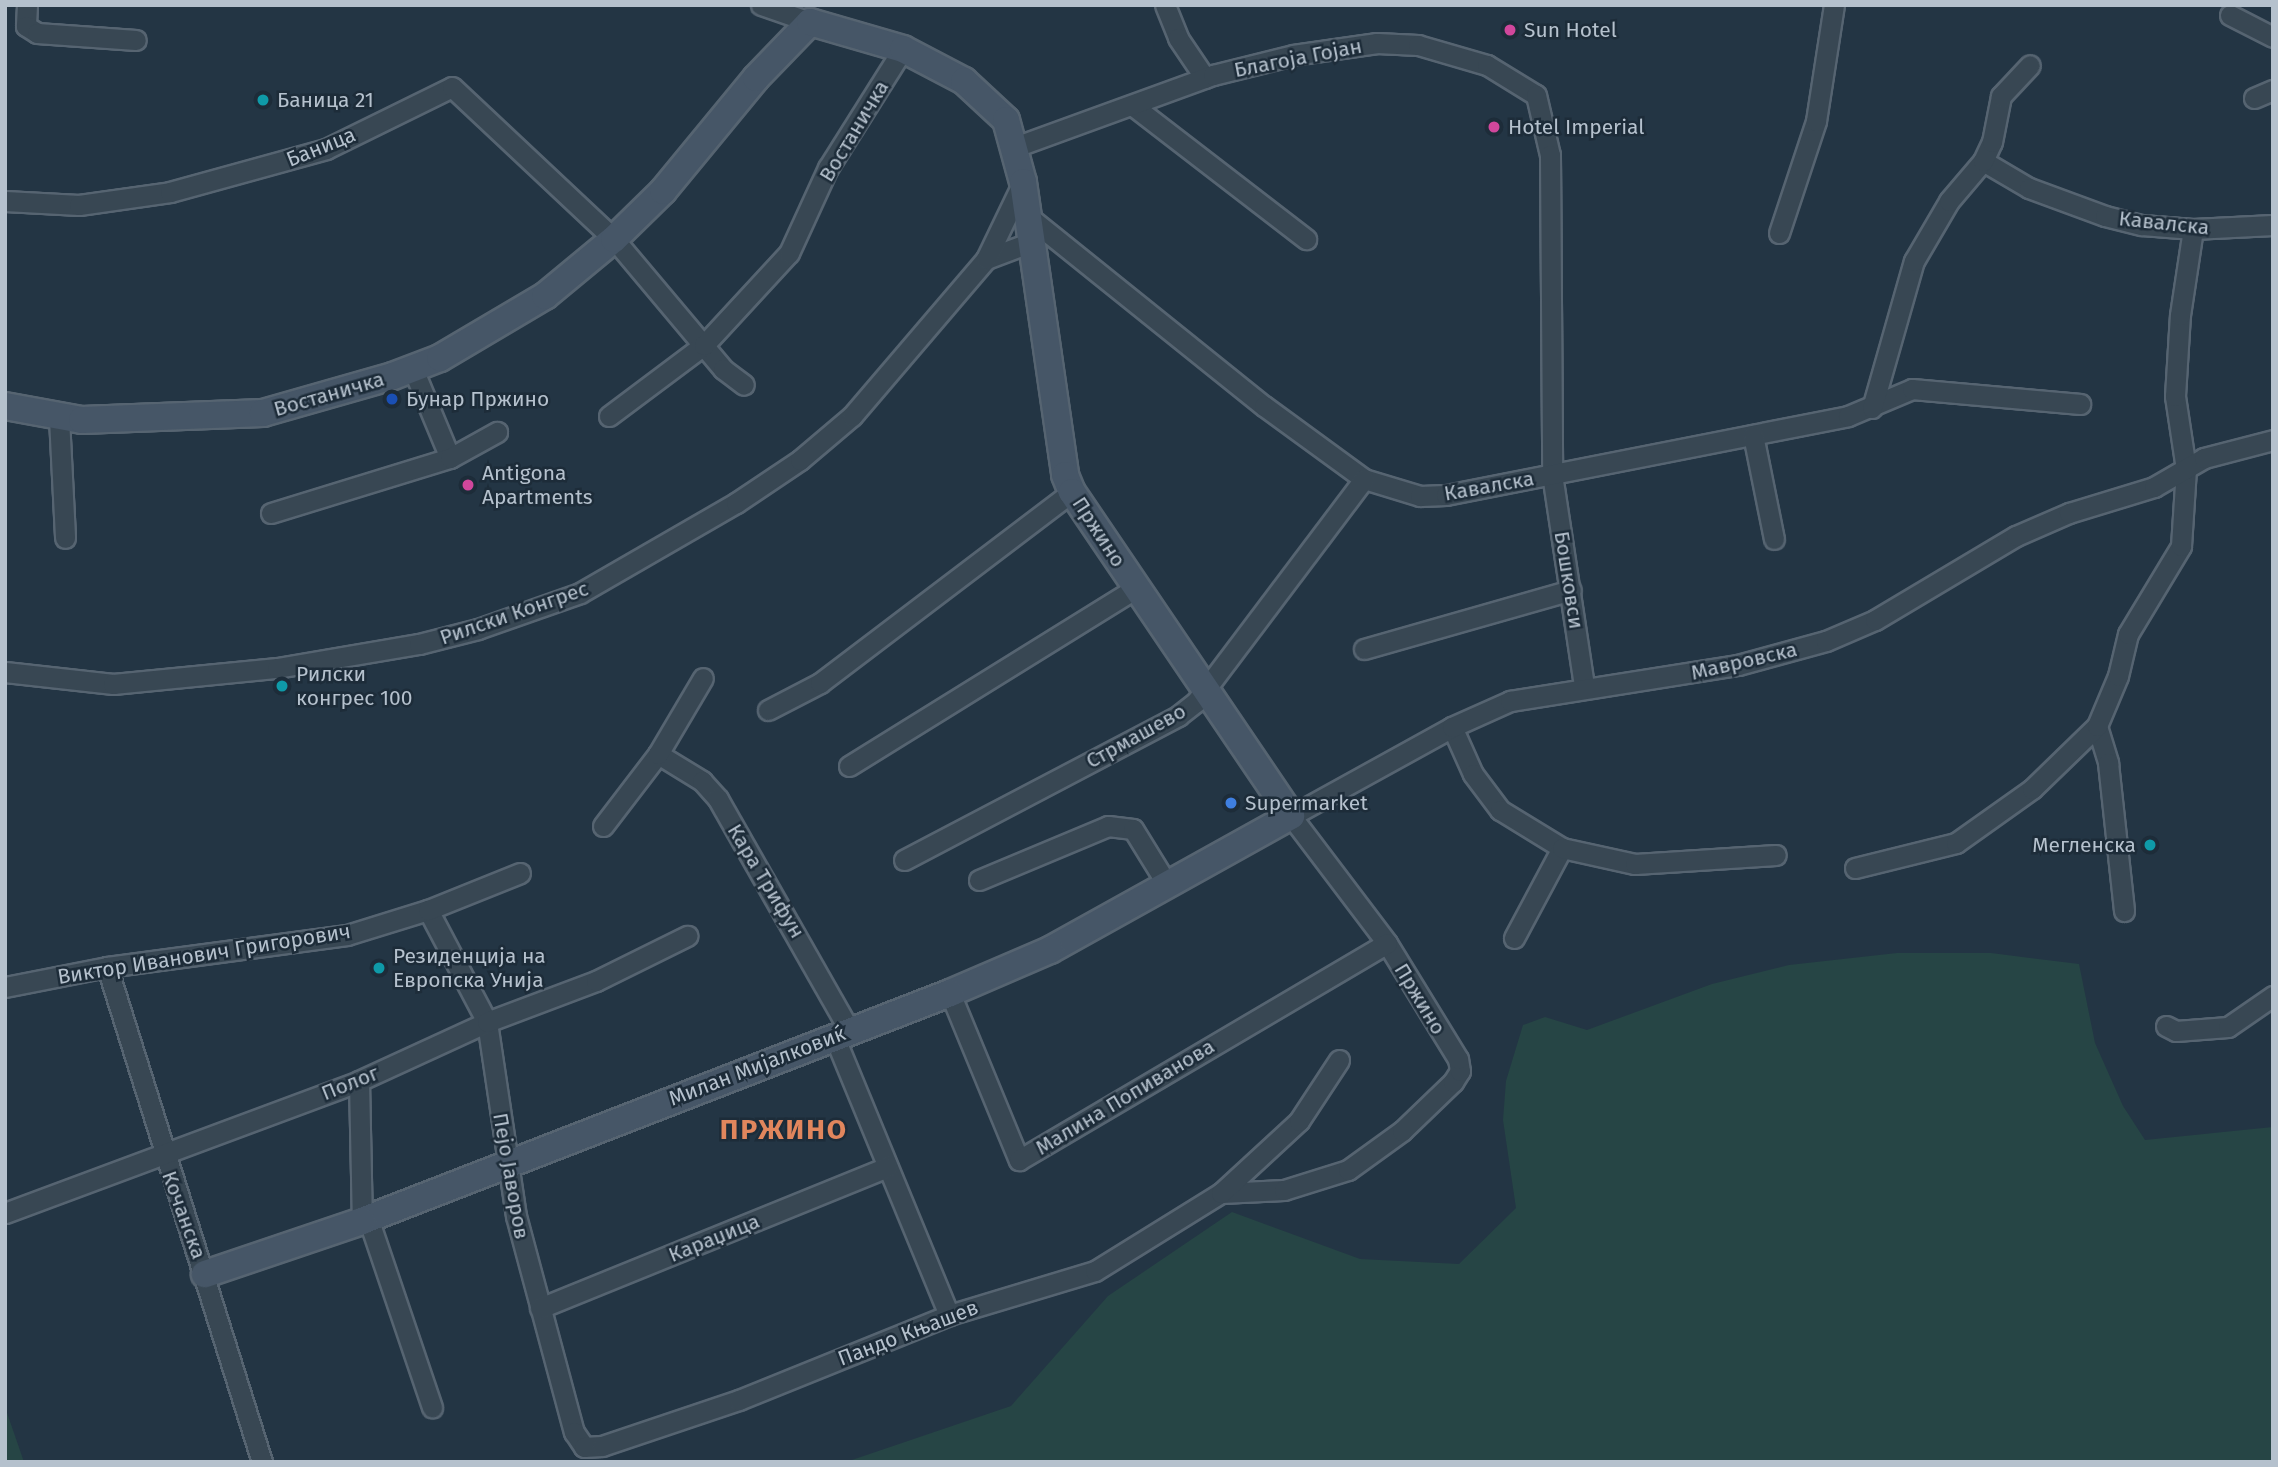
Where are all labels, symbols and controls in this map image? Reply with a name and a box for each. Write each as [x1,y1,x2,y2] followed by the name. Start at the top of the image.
[1524,17,1617,43] place label: Sun Hotel
[1502,22,1518,38] marker: Sun Hotel
[1232,33,1364,83] street label: Благоја Гојан
[814,76,894,186] street label: Востаничка
[277,87,374,113] place label: Баница 21
[255,92,271,108] marker: Баница 21
[1508,114,1644,140] place label: Hotel Imperial
[1486,119,1502,135] marker: Hotel Imperial
[283,122,359,172] street label: Баница
[2118,206,2210,240] street label: Кавалска
[271,366,387,422] street label: Востаничка
[406,386,549,412] place label: Бунар Пржино
[384,391,400,407] marker: Бунар Пржино
[482,460,593,510] place label: Antigona Apartments
[1442,466,1536,506] street label: Кавалска
[460,477,476,493] marker: Antigona Apartments
[1067,492,1131,572] street label: Пржино
[1549,529,1589,631] street label: Бошковси
[436,576,592,650] street label: Рилски Конгрес
[1688,637,1800,685] street label: Мавровска
[296,661,412,711] place label: Рилски конгрес 100
[274,678,290,694] marker: Рилски конгрес 100
[1082,698,1190,774] street label: Стрмашево
[1245,790,1368,816] place label: Supermarket
[1223,795,1239,811] marker: Supermarket
[722,819,810,943] street label: Кара Трифун
[2032,832,2136,858] place label: Мегленска
[2142,837,2158,853] marker: Мегленска
[56,918,352,990] street label: Виктор Иванович Григорович
[393,943,546,993] place label: Резиденција на Европска Унија
[1389,959,1451,1039] street label: Пржино
[371,960,387,976] marker: Резиденција на Европска Унија
[665,1021,849,1111] street label: Милан Мијалковиќ
[1031,1034,1219,1160] street label: Малина Попиванова
[318,1060,382,1106] street label: Полог
[487,1111,535,1241] street label: Пејо Јаворов
[721,1113,847,1147] district label: ПРЖИНО
[156,1168,212,1262] street label: Кочанска
[665,1208,763,1268] street label: Караџица
[834,1295,982,1371] street label: Пандо Књашев

